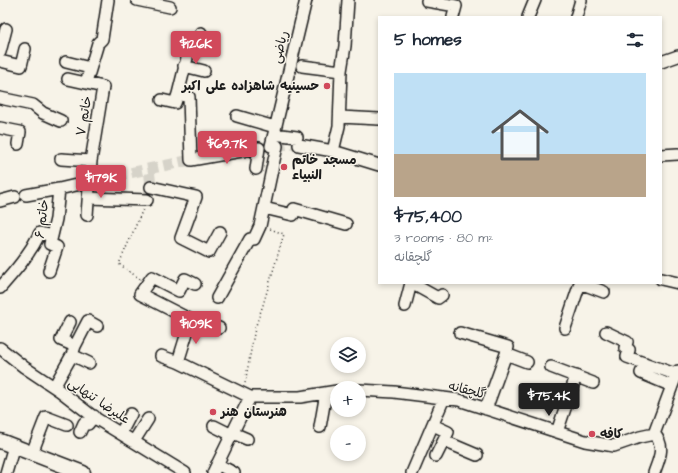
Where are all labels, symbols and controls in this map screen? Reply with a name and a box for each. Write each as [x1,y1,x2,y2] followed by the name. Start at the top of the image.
[394,28,462,52] text: 5 homes
[267,29,293,65] street label: ریاضی
[624,29,646,51] icon: filters
[168,31,224,65] pin: $126K
[180,35,212,53] text: $126K
[180,77,319,95] place label: حسینیه شاهزاده علی اکبر
[322,81,332,91] marker: حسینیه شاهزاده علی اکبر
[72,94,97,138] street label: خاتم ۷
[484,99,556,171] icon: home
[194,131,260,165] pin: $69.7K
[207,135,247,153] text: $69.7K
[292,151,357,184] place label: مسجد خاتم النبیاء
[279,162,289,172] marker: مسجد خاتم النبیاء
[73,165,129,199] pin: $179K
[85,169,117,187] text: $179K
[31,198,54,240] street label: خاتم ۶
[394,205,462,229] text: $75,400
[394,229,493,247] text: 3 rooms · 80 m²
[394,248,432,266] text: گلچقانه
[168,311,224,345] pin: $109K
[180,315,212,333] text: $109K
[330,337,366,461] map controls
[330,337,366,373] button: layers
[64,374,134,428] street label: علیرضا تنهایی
[446,377,488,403] street label: گلچقانه
[330,381,366,417] button: +
[516,383,582,417] pin: $75.4K
[528,387,571,405] text: $75.4K
[219,403,287,421] place label: هنرستان هنر
[208,407,218,417] marker: هنرستان هنر
[330,425,366,461] button: −
[600,425,623,443] place label: کافه
[587,429,597,439] marker: کافه

